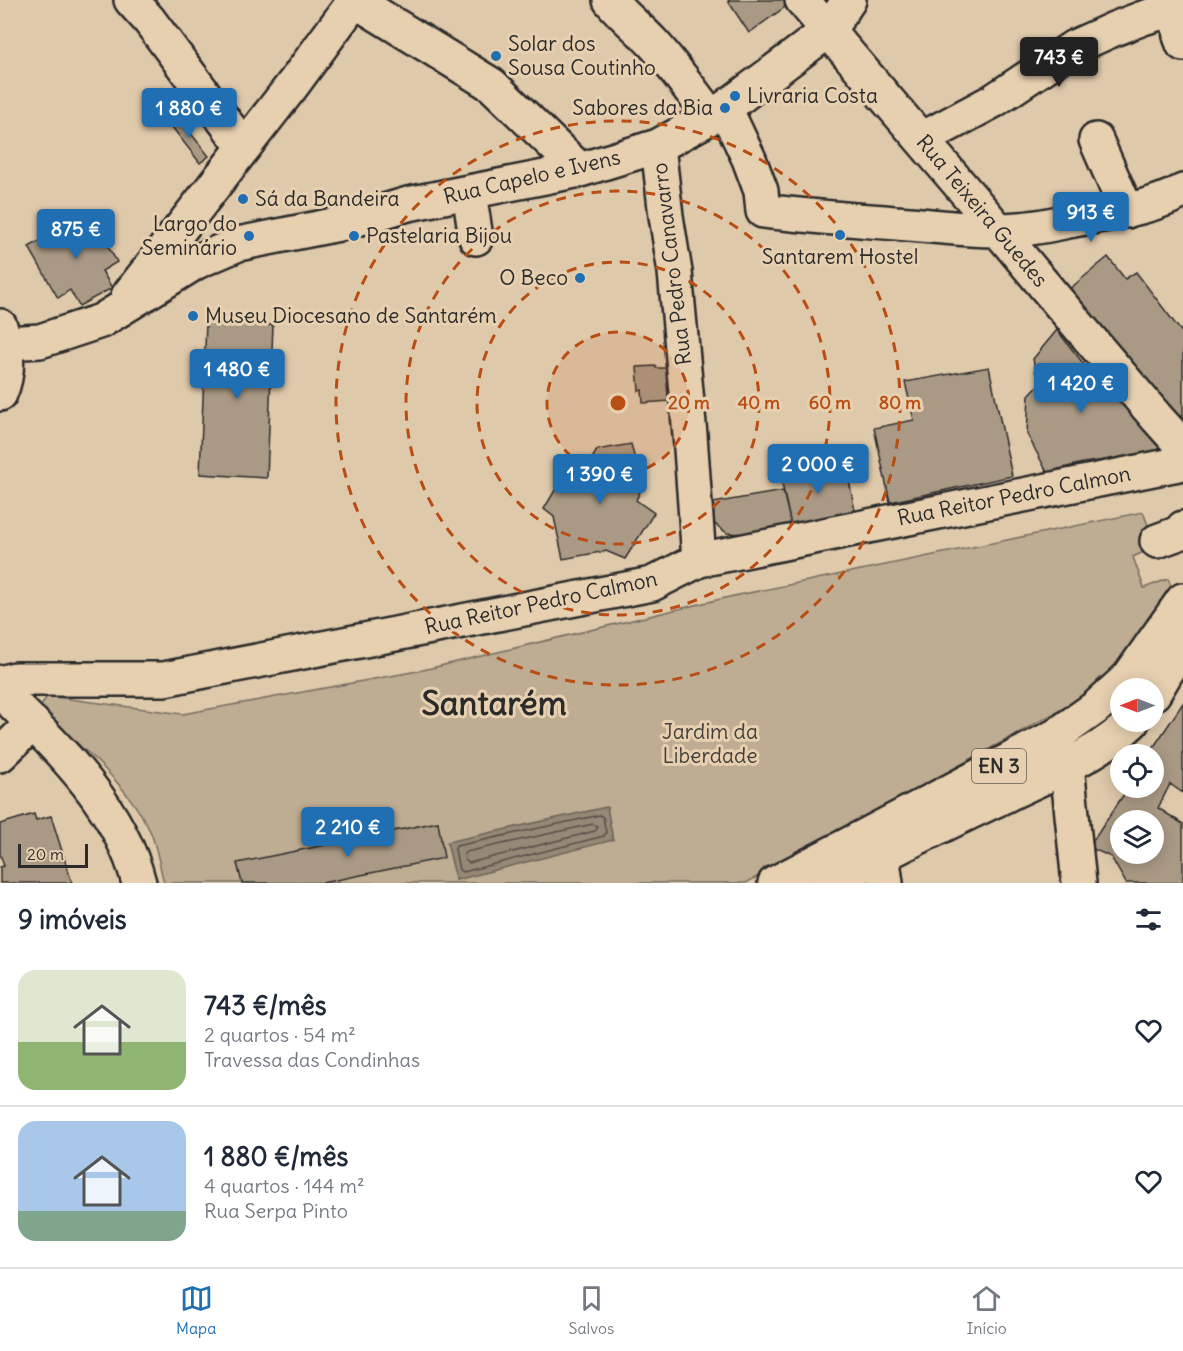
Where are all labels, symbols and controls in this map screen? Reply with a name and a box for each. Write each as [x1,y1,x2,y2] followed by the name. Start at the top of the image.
[508,30,656,81] place label: Solar dos Sousa Coutinho
[1017,37,1101,88] pin: 743 €
[1034,44,1084,69] text: 743 €
[489,49,503,63] marker: Solar dos Sousa Coutinho
[747,82,878,109] place label: Livraria Costa
[134,88,244,139] pin: 1 880 €
[728,89,742,103] marker: Livraria Costa
[572,94,713,121] place label: Sabores da Bia
[156,95,222,120] text: 1 880 €
[718,101,732,115] marker: Sabores da Bia
[911,129,1054,292] street label: Rua Teixeira Guedes
[441,143,623,210] street label: Rua Capelo e Ivens
[646,161,697,367] street label: Rua Pedro Canavarro
[255,185,400,212] place label: Sá da Bandeira
[236,192,250,206] marker: Sá da Bandeira
[1049,192,1133,243] pin: 913 €
[1067,199,1115,224] text: 913 €
[34,209,118,260] pin: 875 €
[142,210,237,261] place label: Largo do Seminário
[51,216,101,241] text: 875 €
[366,222,512,249] place label: Pastelaria Bijou
[833,228,847,242] marker: Santarem Hostel
[242,229,256,243] marker: Largo do Seminário
[347,229,361,243] marker: Pastelaria Bijou
[762,243,918,270] place label: Santarem Hostel
[499,264,568,291] place label: O Beco
[573,271,587,285] marker: O Beco
[205,302,497,329] place label: Museu Diocesano de Santarém
[186,309,200,323] marker: Museu Diocesano de Santarém
[182,349,292,400] pin: 1 480 €
[204,356,270,381] text: 1 480 €
[1026,363,1136,414] pin: 1 420 €
[1048,370,1114,395] text: 1 420 €
[668,391,710,414] text: 20 m
[738,391,780,414] text: 40 m
[809,391,851,414] text: 60 m
[879,391,921,414] text: 80 m
[608,393,628,413] centre of rings
[763,444,873,495] pin: 2 000 €
[782,451,854,476] text: 2 000 €
[545,454,655,505] pin: 1 390 €
[895,460,1133,531] street label: Rua Reitor Pedro Calmon
[567,461,633,486] text: 1 390 €
[422,565,660,640] street label: Rua Reitor Pedro Calmon
[1110,678,1164,732] north arrow
[1110,678,1164,864] map controls
[421,682,567,724] district label: Santarém
[662,718,758,769] park label: Jardim da Liberdade
[1110,744,1164,798] button: locate
[972,749,1026,783] road number: EN 3
[293,807,403,858] pin: 2 210 €
[1110,810,1164,864] button: layers
[315,814,381,839] text: 2 210 €
[18,841,88,868] scale bar
[27,844,64,864] text: 20 m
[18,903,127,936] text: 9 imóveis
[1132,903,1165,936] icon: filters
[204,989,327,1022] text: 743 €/mês
[66,994,138,1066] icon: home
[1132,1014,1165,1047] icon: heart
[204,1022,356,1047] text: 2 quartos · 54 m²
[204,1047,420,1072] text: Travessa das Condinhas
[204,1140,348,1173] text: 1 880 €/mês
[66,1145,138,1217] icon: home
[1132,1165,1165,1198] icon: heart
[204,1173,364,1198] text: 4 quartos · 144 m²
[204,1198,348,1223] text: Rua Serpa Pinto
[176,1282,216,1338] tab: Mapa
[569,1282,614,1338] tab: Salvos
[966,1282,1007,1338] tab: Início

